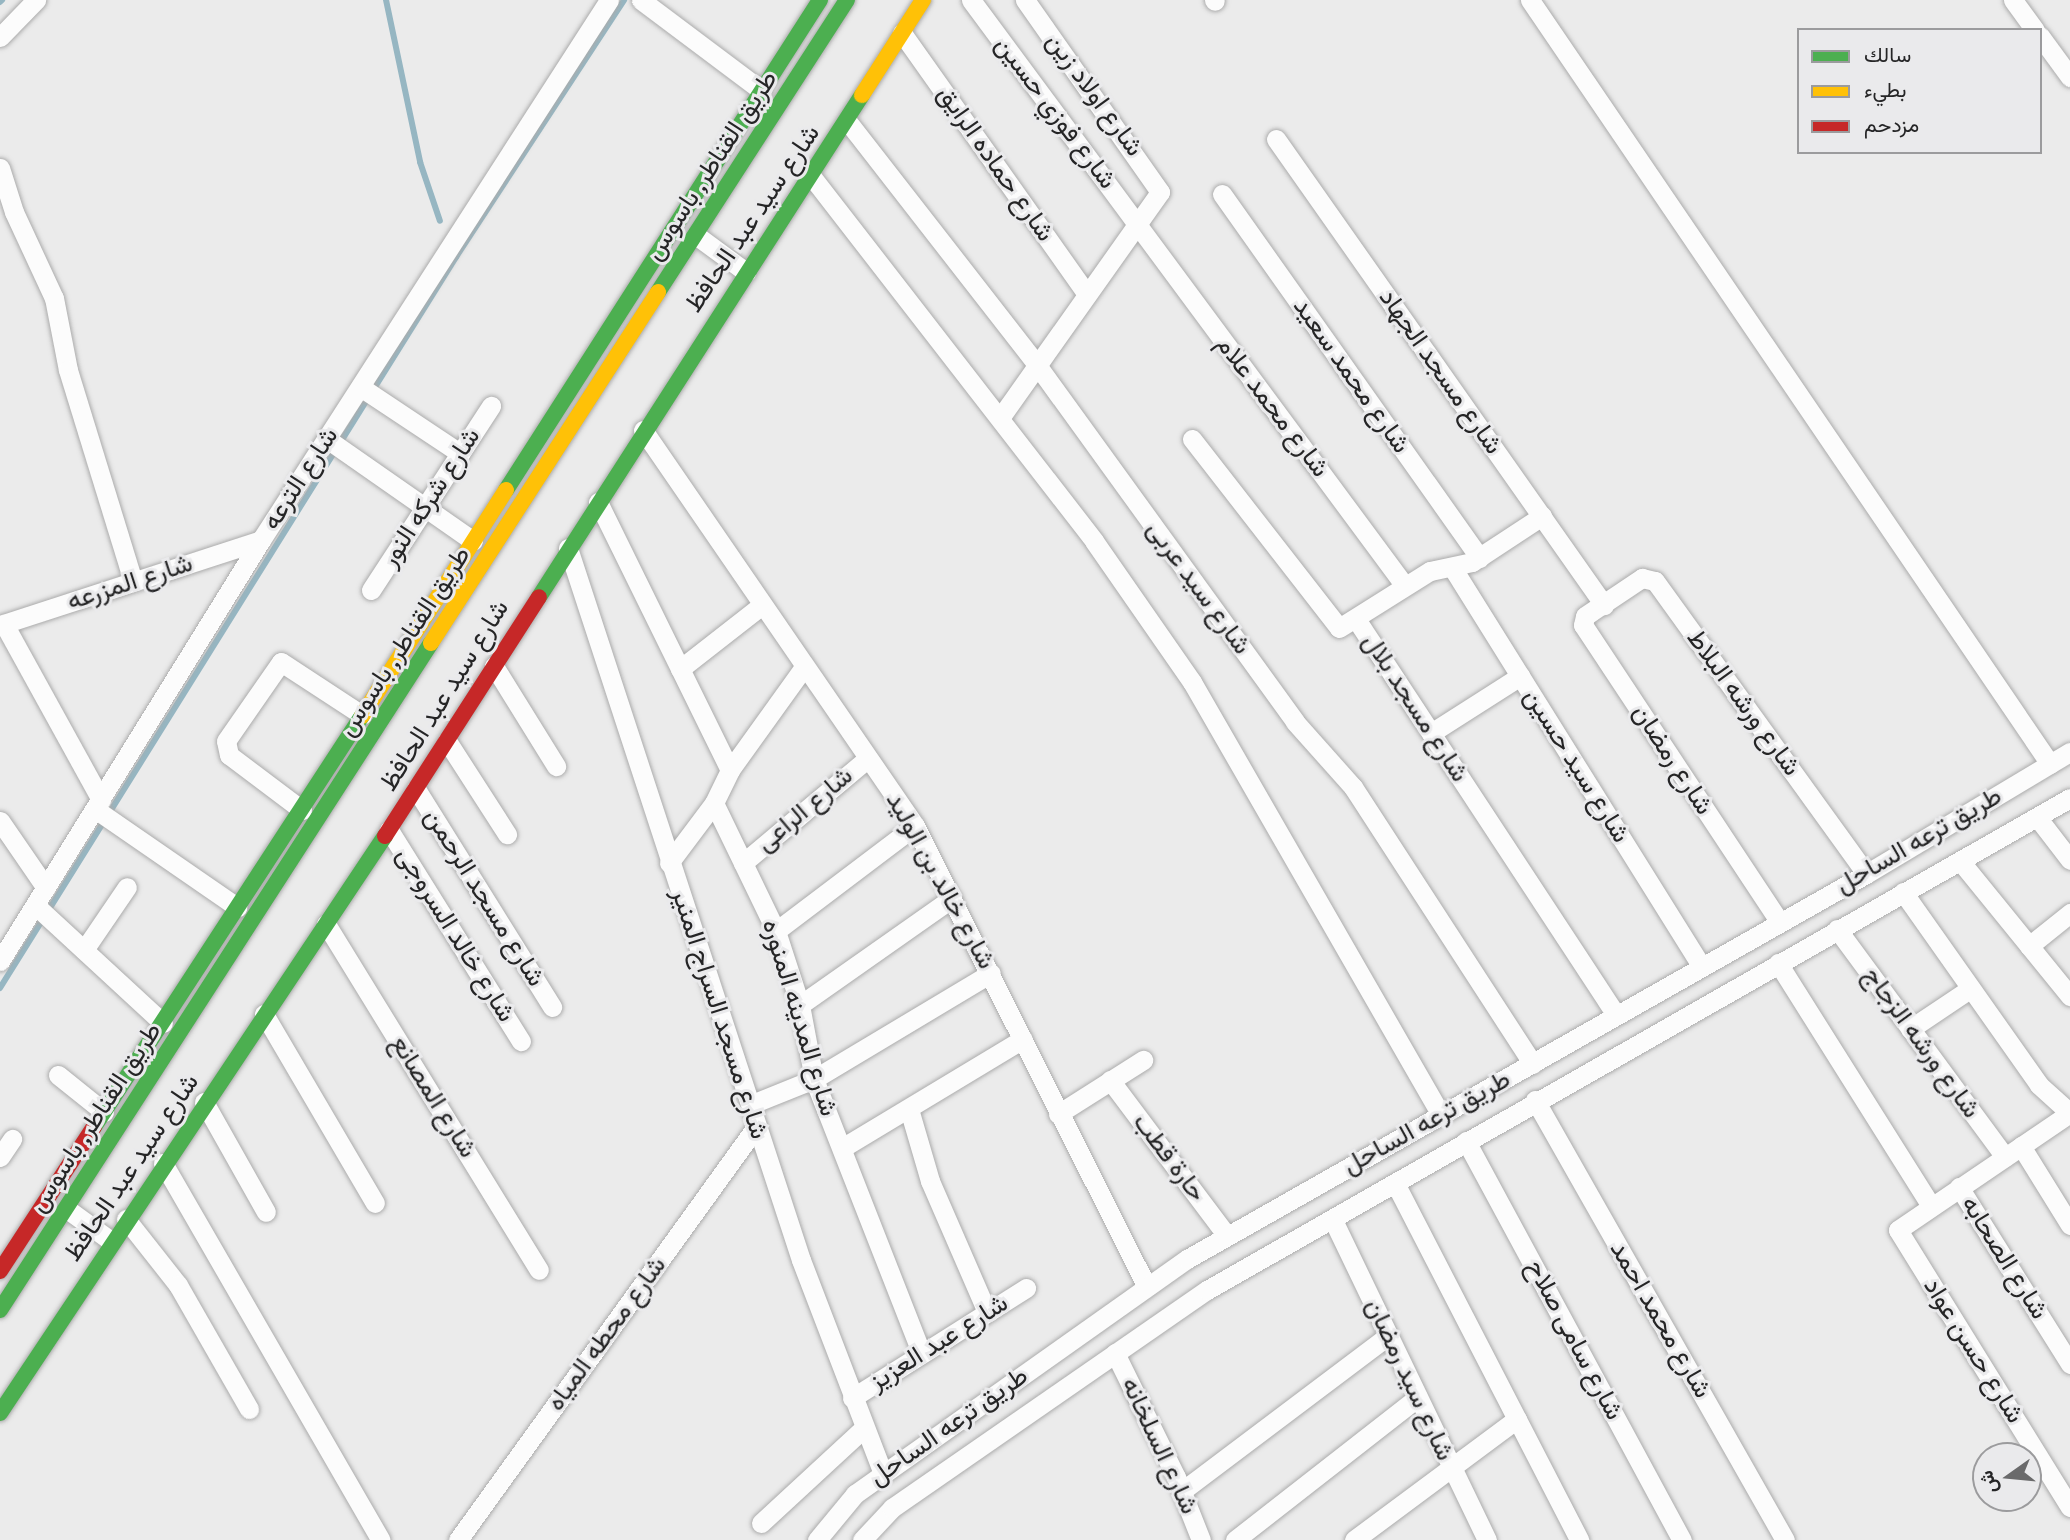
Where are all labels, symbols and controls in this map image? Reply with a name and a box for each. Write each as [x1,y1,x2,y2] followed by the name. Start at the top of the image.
[1039,27,1149,163] street label: شارع اولاد زين
[1797,28,2042,154] legend
[988,31,1122,195] street label: شارع فوزي حسين
[1864,42,1911,68] text: سالك
[639,65,785,267] street label: طريق القناطر, باسوس
[1864,77,1907,103] text: بطيء
[930,80,1060,248] street label: شارع حماده الرايق
[1864,112,1919,138] text: مزدحم
[679,119,827,319] street label: شارع سيد عبد الحافظ
[1371,283,1509,461] street label: شارع مسجد الجهاد
[1286,292,1416,460] street label: شارع محمد سعيد
[1209,330,1335,484] street label: شارع محمد علام
[256,422,346,536] street label: شارع الترعه
[374,423,488,573] street label: شارع شركه النور
[1139,515,1257,661] street label: شارع سيد عربى
[332,541,478,743] street label: طريق القناطر, باسوس
[63,548,197,618] street label: شارع المزرعه
[374,595,516,797] street label: شارع سيد عبد الحافظ
[1679,624,1807,782] street label: شارع ورشه البلاط
[1355,628,1475,788] street label: شارع مسجد بلال
[1516,683,1636,849] street label: شارع سيد حسين
[1625,699,1719,821] street label: شارع رمضان
[750,761,860,859] street label: شارع الراعى
[1830,781,2008,901] street label: طريق ترعه الساحل
[879,787,1001,975] street label: شارع خالد بن الوليد
[417,803,551,993] street label: شارع مسجد الرحمن
[389,842,521,1028] street label: شارع خالد السروجى
[664,885,774,1143] street label: شارع مسجد السراج المنير
[754,916,844,1120] street label: شارع المدينه المنوره
[1856,961,1986,1125] street label: شارع ورشه الزجاج
[23,1017,169,1219] street label: طريق القناطر, باسوس
[383,1030,483,1164] street label: شارع المصانع
[1338,1064,1516,1182] street label: طريق ترعه الساحل
[58,1068,206,1268] street label: شارع سيد عبد الحافظ
[1126,1108,1212,1208] street label: حارة قطب
[1954,1191,2054,1325] street label: شارع الصحابه
[1602,1236,1718,1404] street label: شارع محمد احمد
[541,1251,673,1417] street label: شارع محطه المياه
[1519,1254,1629,1426] street label: شارع سامى صلاح
[1916,1273,2030,1429] street label: شارع حسن عواد
[864,1288,1014,1398] street label: شارع عبد العزيز
[1358,1294,1460,1466] street label: شارع سيد رمضان
[864,1361,1034,1493] street label: طريق ترعه الساحل
[1114,1373,1204,1519] street label: شارع السلخانه
[1972,1442,2042,1512] north arrow
[1974,1468,2003,1496] text: ش

